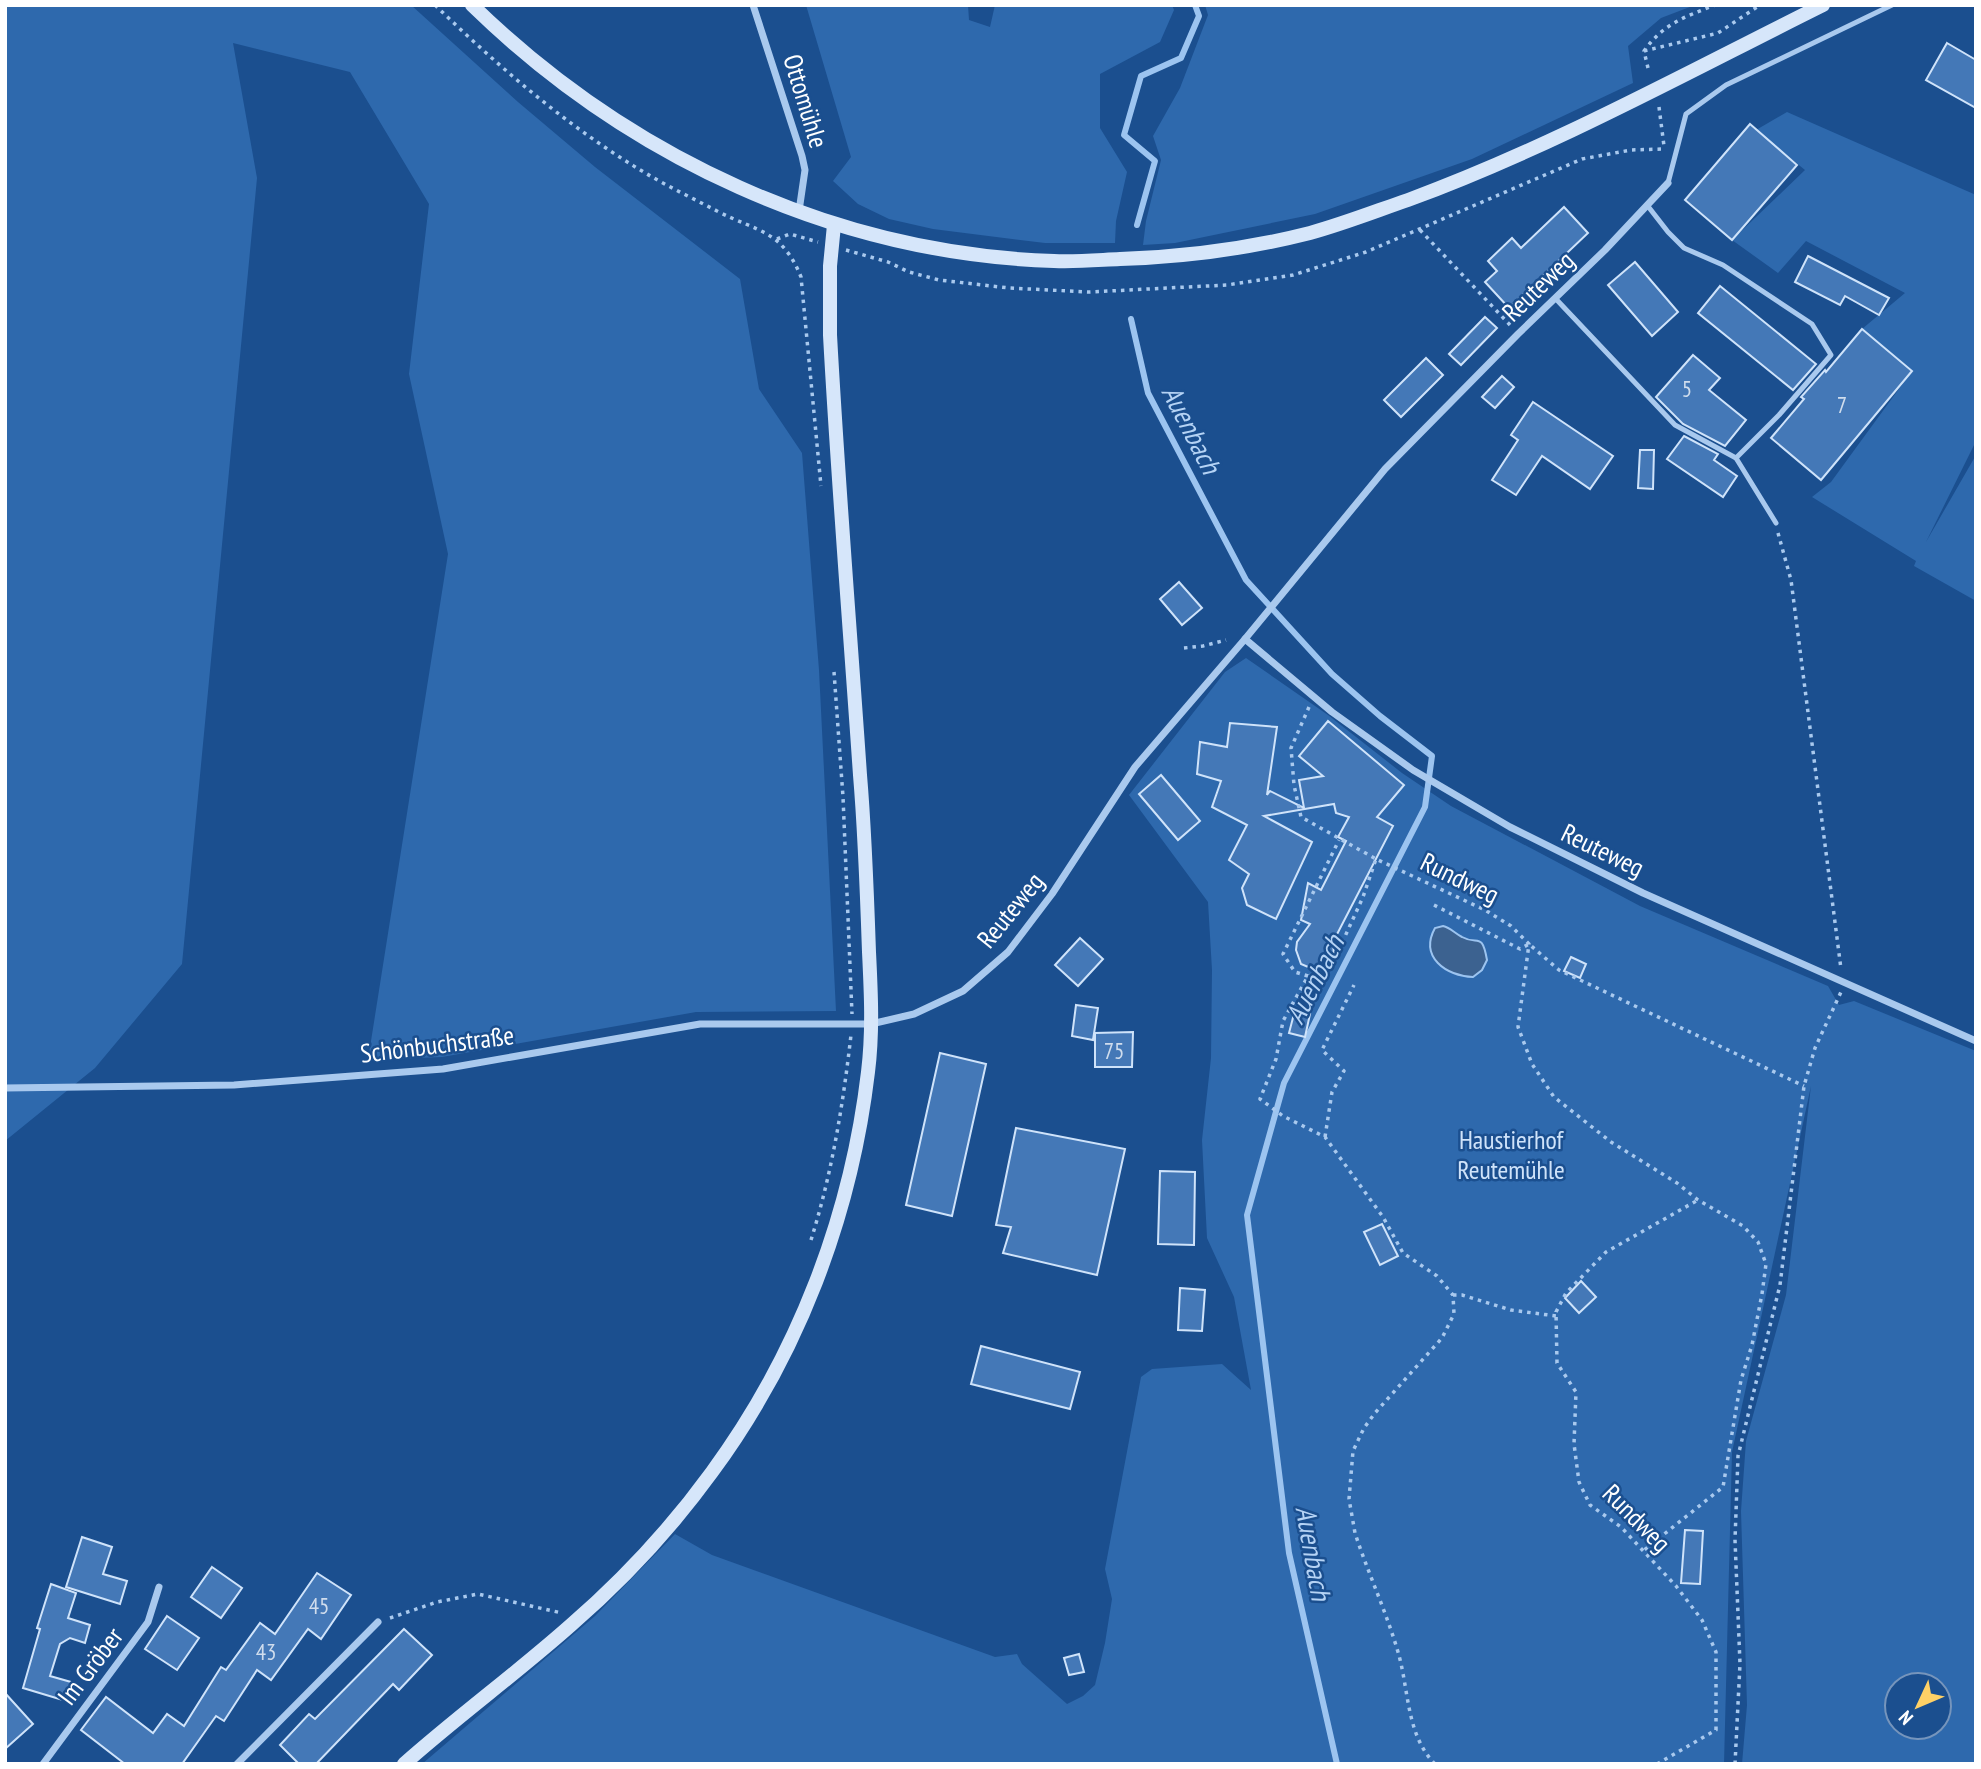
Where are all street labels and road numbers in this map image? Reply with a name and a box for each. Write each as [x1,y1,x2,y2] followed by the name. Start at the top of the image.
[776,50,836,152] street label: Ottomühle
[1495,244,1581,328] street label: Reuteweg
[1556,816,1650,884] street label: Reuteweg
[1415,845,1505,911] street label: Rundweg
[970,865,1050,955] street label: Reuteweg
[358,1018,516,1070] street label: Schönbuchstraße
[1596,1477,1678,1559] street label: Rundweg
[50,1621,130,1711] street label: Im Gröber

